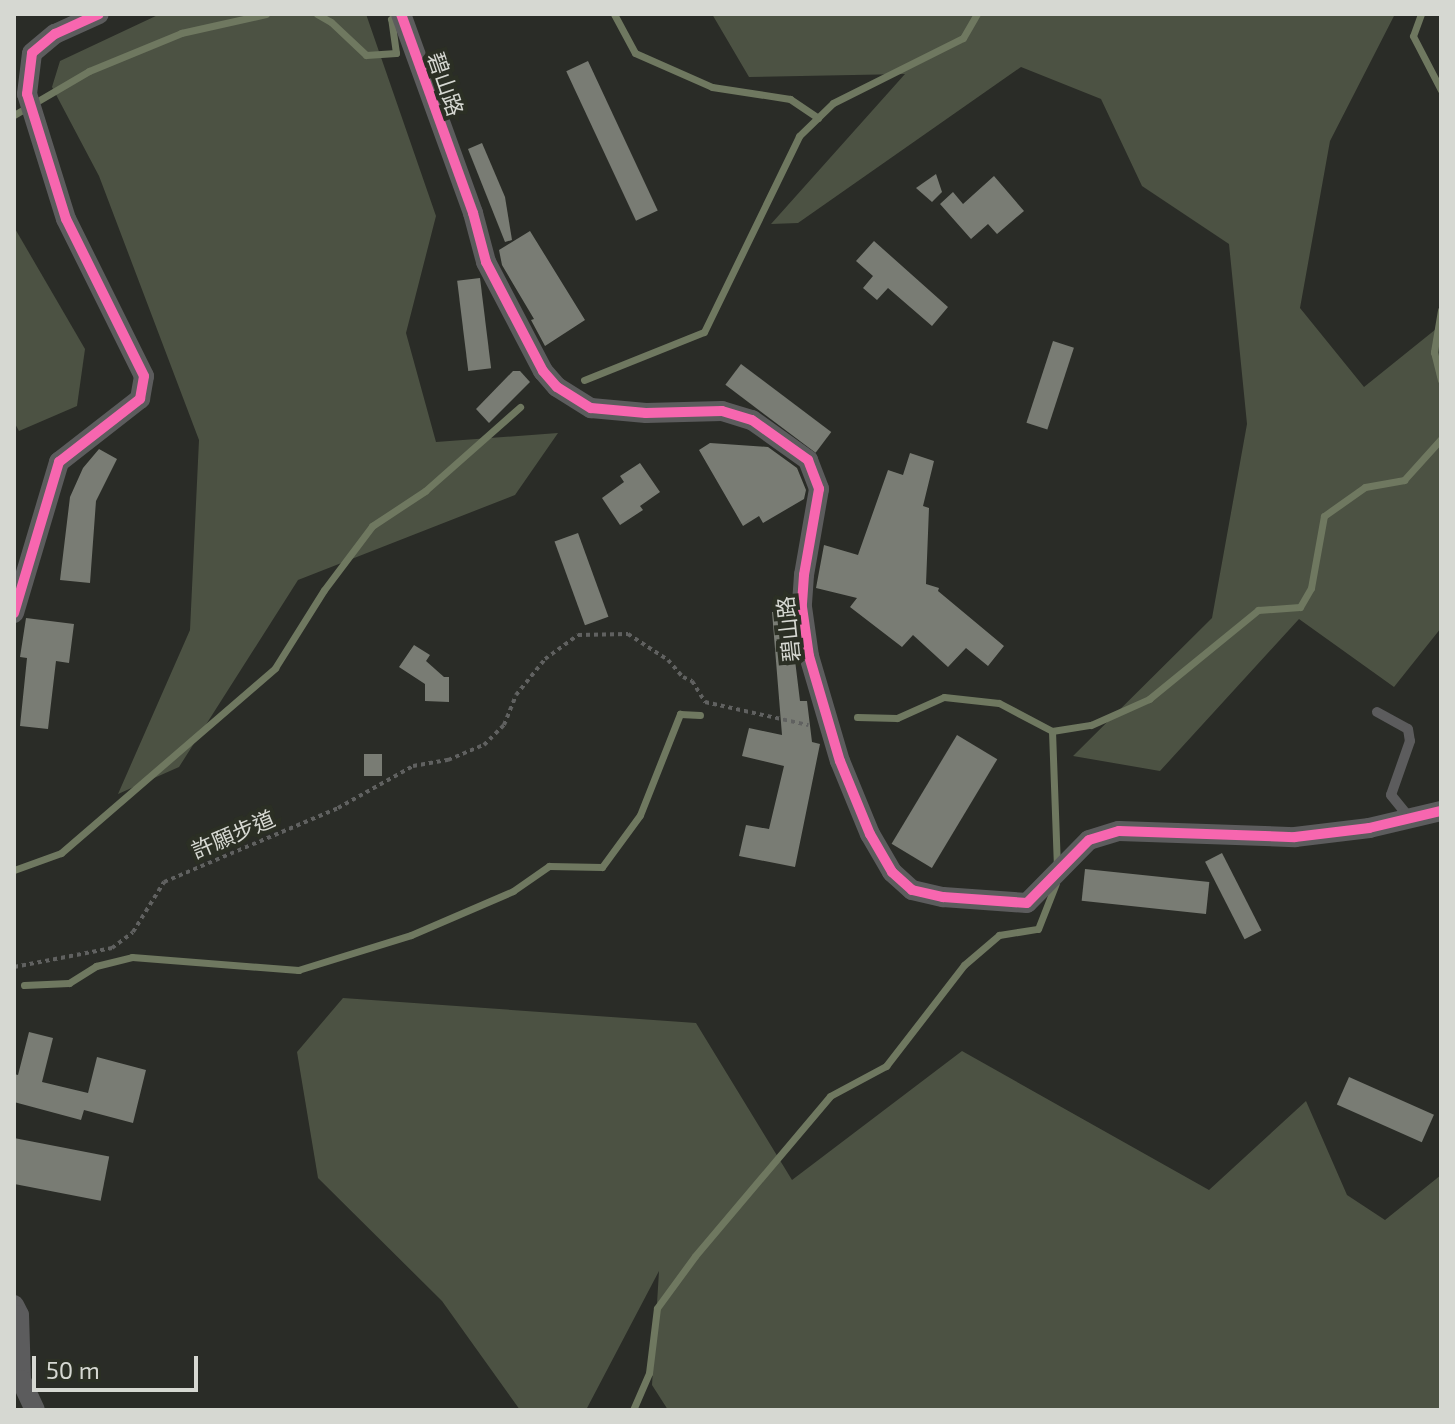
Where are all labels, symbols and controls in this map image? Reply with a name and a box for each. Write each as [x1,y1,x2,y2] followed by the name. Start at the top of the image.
[423,49,469,119] street label: 碧山路
[771,595,805,663] street label: 碧山路
[187,805,279,863] street label: 許願步道
[36,1340,202,1390] scale bar
[46,1355,100,1384] text: 50 m

